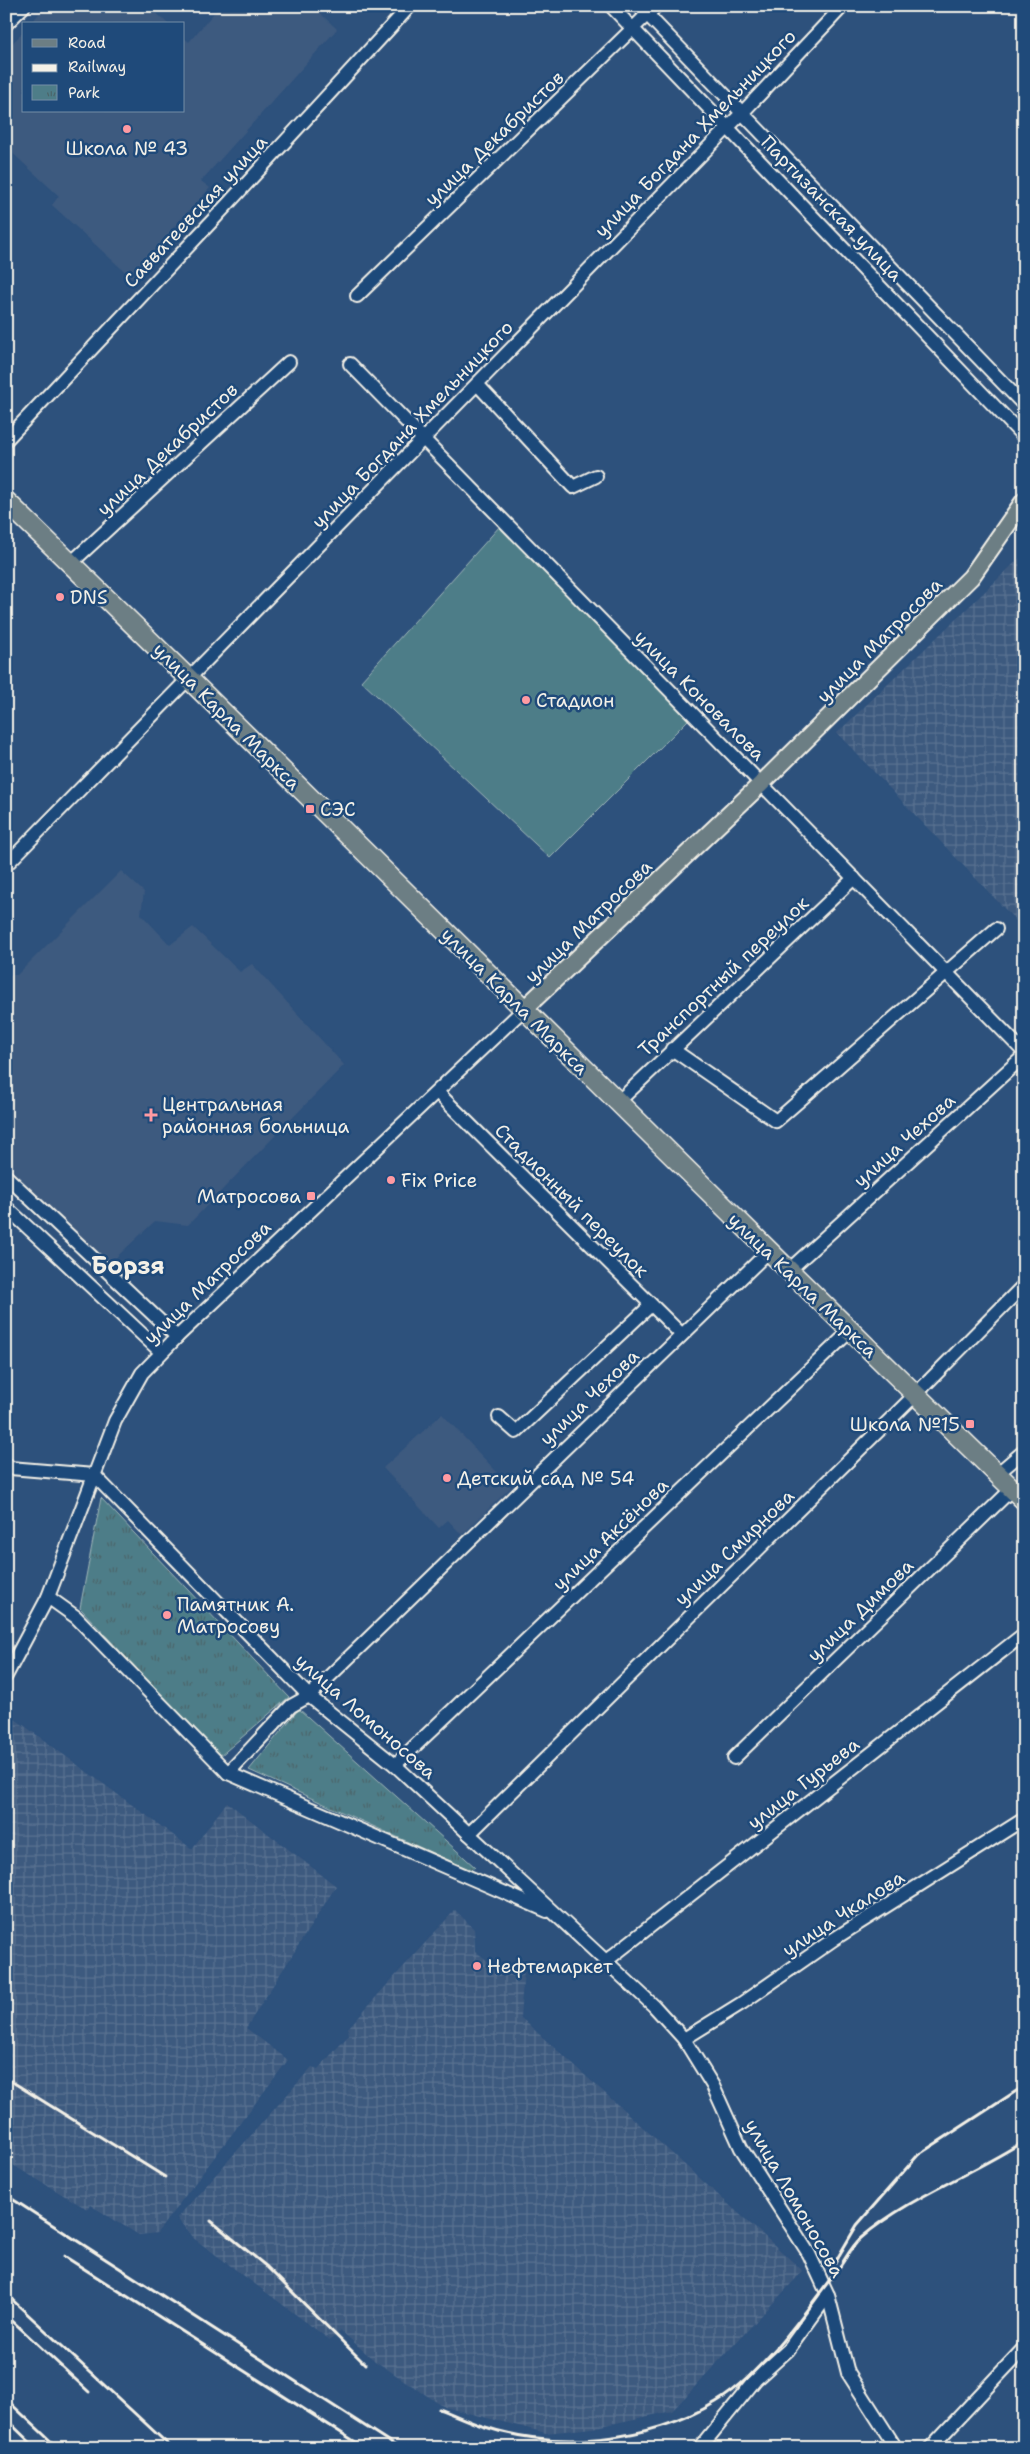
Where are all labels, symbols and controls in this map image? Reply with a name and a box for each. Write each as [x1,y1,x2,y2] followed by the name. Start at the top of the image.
[22,22,185,112] legend
[589,24,802,243] street label: улица Богдана Хмельницкого
[68,33,106,53] text: Road
[68,57,126,77] text: Railway
[419,65,569,211] street label: улица Декабристов
[68,83,100,103] text: Park
[121,123,133,135] marker: Школа № 43
[118,130,273,293] street label: Савватеевская улица
[755,130,908,287] street label: Партизанская улица
[66,136,188,161] place label: Школа № 43
[306,315,519,534] street label: улица Богдана Хмельницкого
[91,377,243,521] street label: улица Декабристов
[811,572,948,708] street label: улица Матросова
[70,585,107,610] place label: DNS
[54,591,66,603] marker: DNS
[629,625,771,766] street label: улица Коновалова
[148,637,306,796] street label: улица Карла Маркса
[536,688,614,713] place label: Стадион
[520,694,532,706] marker: Стадион
[320,797,356,822] place label: СЭС
[304,803,316,815] marker: СЭС
[519,854,657,989] street label: улица Матросова
[633,891,814,1062] street label: Транспортный переулок
[436,922,594,1081] street label: улица Карла Маркса
[848,1088,961,1193] street label: улица Чехова
[162,1092,349,1139] place label: Центральная районная больница
[144,1108,158,1122] marker: Центральная районная больница
[489,1118,654,1283] street label: Стадионный переулок
[401,1168,477,1193] place label: Fix Price
[385,1174,397,1186] marker: Fix Price
[197,1184,301,1209] place label: Матросова
[305,1190,317,1202] marker: Матросова
[723,1207,883,1363] street label: улица Карла Маркса
[138,1215,276,1350] street label: улица Матросова
[91,1250,165,1282] district label: Борзя
[534,1343,645,1451] street label: улица Чехова
[850,1412,960,1437] place label: Школа №15
[964,1418,976,1430] marker: Школа №15
[457,1466,635,1491] place label: Детский сад № 54
[441,1472,453,1484] marker: Детский сад № 54
[547,1473,674,1596] street label: улица Аксёнова
[669,1484,800,1611] street label: улица Смирнова
[802,1553,919,1667] street label: улица Димова
[177,1592,294,1639] place label: Памятник А. Матросову
[161,1609,173,1621] marker: Памятник А. Матросову
[290,1648,442,1785] street label: улица Ломоносова
[742,1732,865,1835] street label: улица Гурьева
[777,1864,909,1962] street label: улица Чкалова
[487,1954,613,1979] place label: Нефтемаркет
[471,1960,483,1972] marker: Нефтемаркет
[739,2114,850,2282] street label: улица Ломоносова

